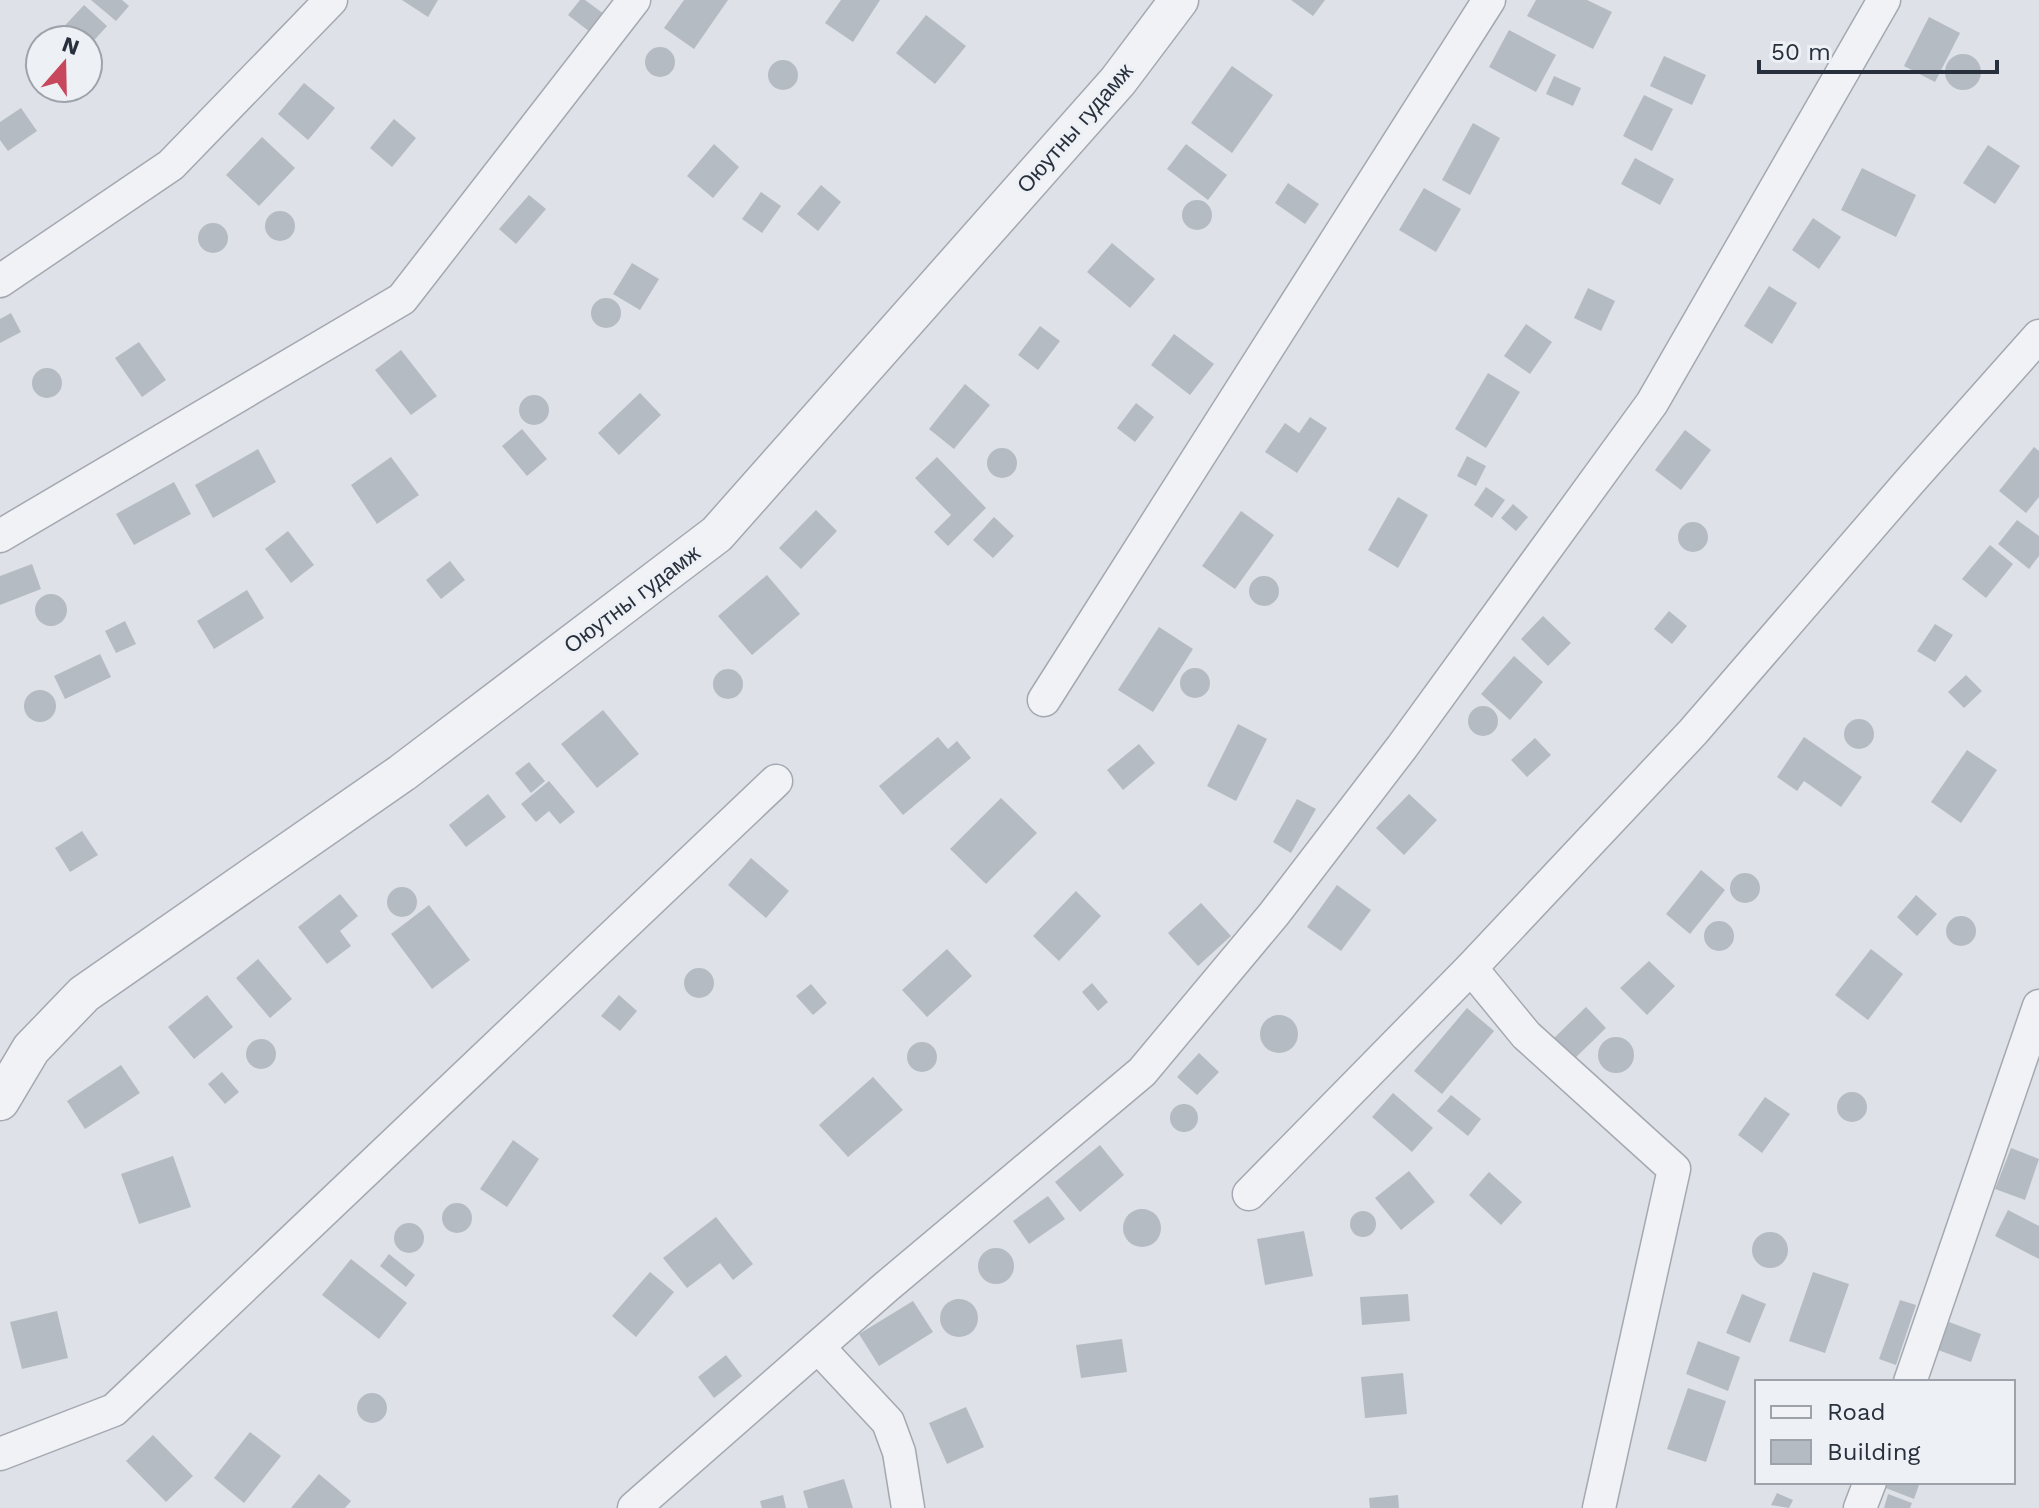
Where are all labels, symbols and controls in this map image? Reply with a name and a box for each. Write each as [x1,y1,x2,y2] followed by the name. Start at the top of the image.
[24,24,104,104] north arrow
[1759,24,1997,74] scale bar
[59,31,83,60] text: N
[1771,38,1831,66] text: 50 m
[1012,58,1138,198] street label: Оюутны гудамж
[559,540,705,658] street label: Оюутны гудамж
[1755,1380,2015,1484] legend
[1827,1398,1886,1426] text: Road
[1827,1438,1920,1466] text: Building

